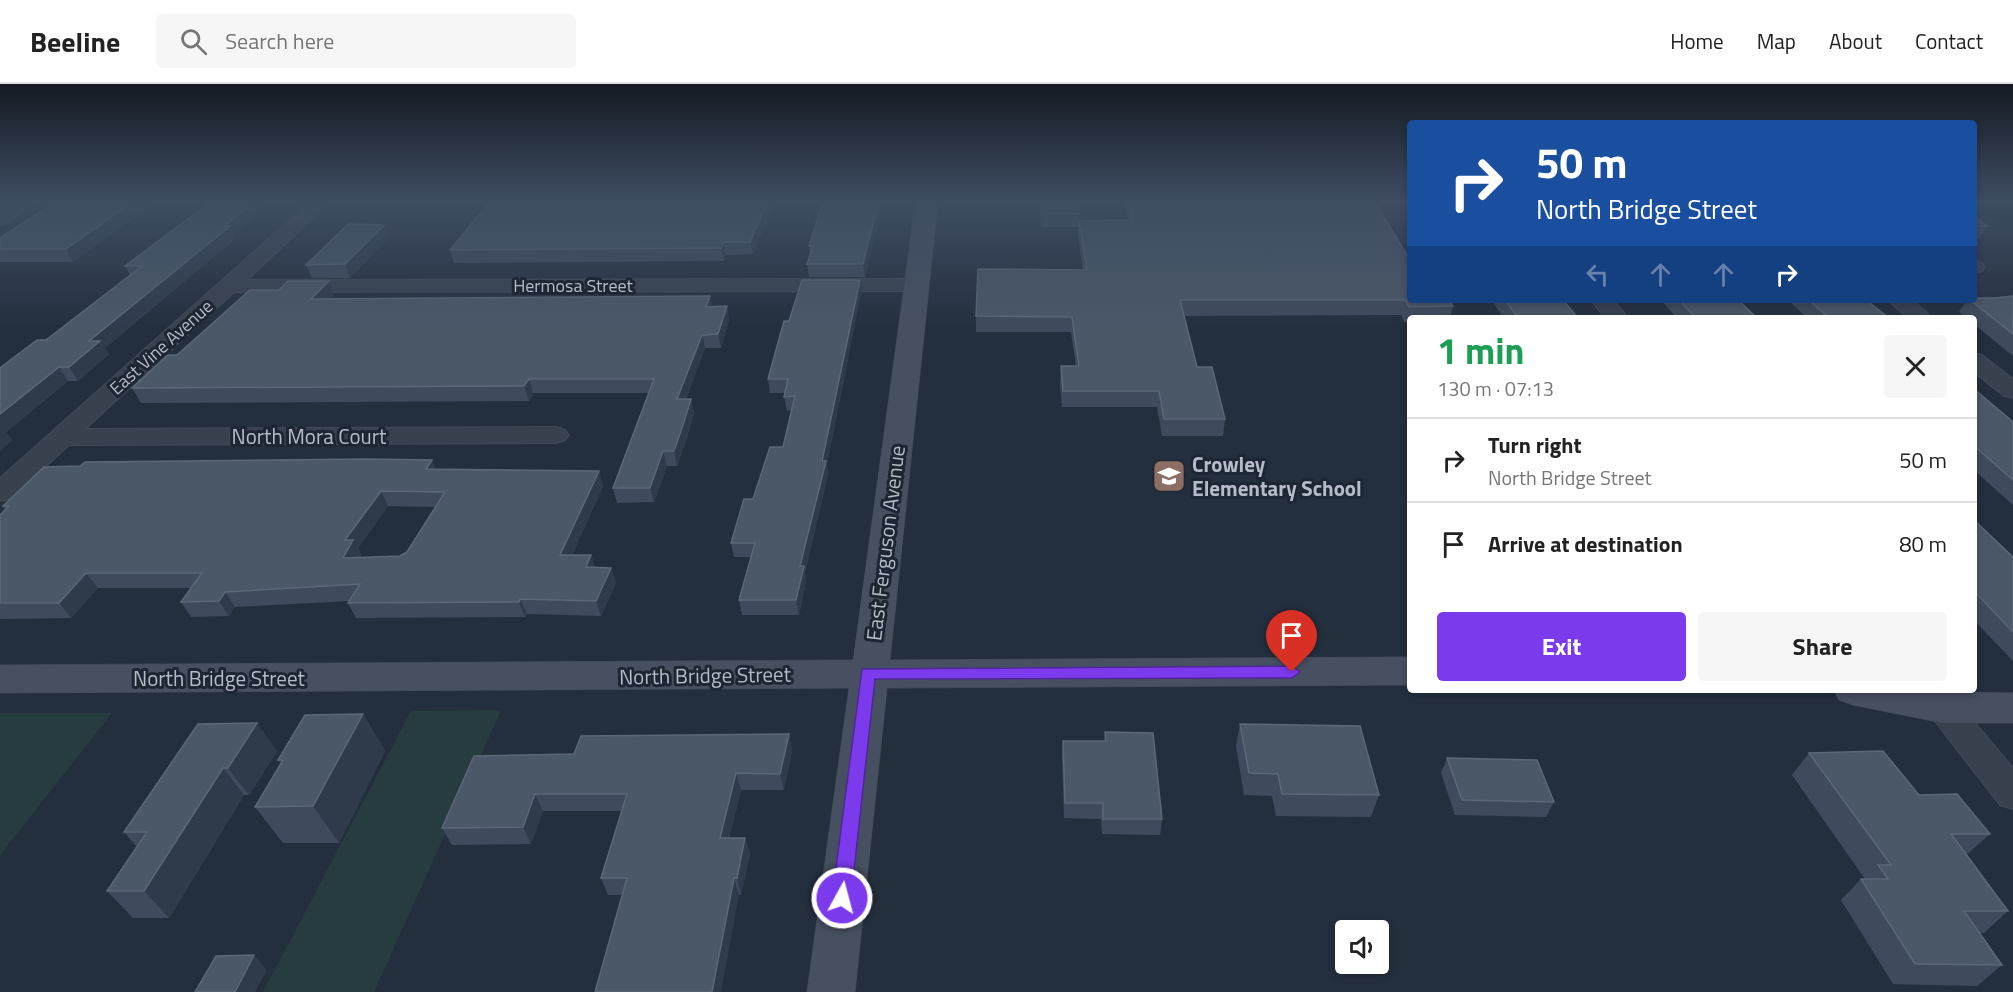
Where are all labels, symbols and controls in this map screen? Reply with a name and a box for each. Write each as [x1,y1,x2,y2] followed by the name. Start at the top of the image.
[156,14,576,68] search box
[30,20,120,63] text: Beeline
[225,24,334,58] text: Search here
[177,25,210,58] icon: search
[1670,25,1724,57] text: Home
[1757,25,1796,57] text: Map
[1829,25,1882,57] text: About
[1915,25,1983,57] text: Contact
[1536,130,1628,194] text: 50 m
[1437,144,1515,222] icon: right
[1536,188,1757,229] text: North Bridge Street
[1581,258,1614,291] icon: left
[1644,258,1677,291] icon: ahead
[1707,258,1740,291] icon: ahead
[1770,258,1803,291] icon: right
[513,272,634,299] street label: Hermosa Street
[103,293,219,401] street label: East Vine Avenue
[1437,323,1524,378] text: 1 min
[1884,335,1947,398] button: close
[1437,373,1554,404] text: 130 m · 07:13
[232,420,387,452] street label: North Mora Court
[1488,428,1582,462] text: Turn right
[857,443,913,643] street label: East Ferguson Avenue
[1899,443,1947,477] text: 50 m
[1437,444,1470,477] icon: right
[1192,448,1362,504] place label: Crowley Elementary School
[1151,458,1187,494] school or university icon: Crowley Elementary School
[1488,462,1652,493] text: North Bridge Street
[1488,527,1683,561] text: Arrive at destination
[1899,527,1947,561] text: 80 m
[1437,528,1470,561] icon: arrive
[1266,610,1317,672] pin
[1437,612,1686,681] button: Exit
[1698,612,1947,681] button: Share
[1275,619,1308,652] icon: arrive
[619,657,792,692] street label: North Bridge Street
[133,662,306,694] street label: North Bridge Street
[810,866,874,930] position arrow
[1335,920,1389,974] map controls
[1335,920,1389,974] button: sound

